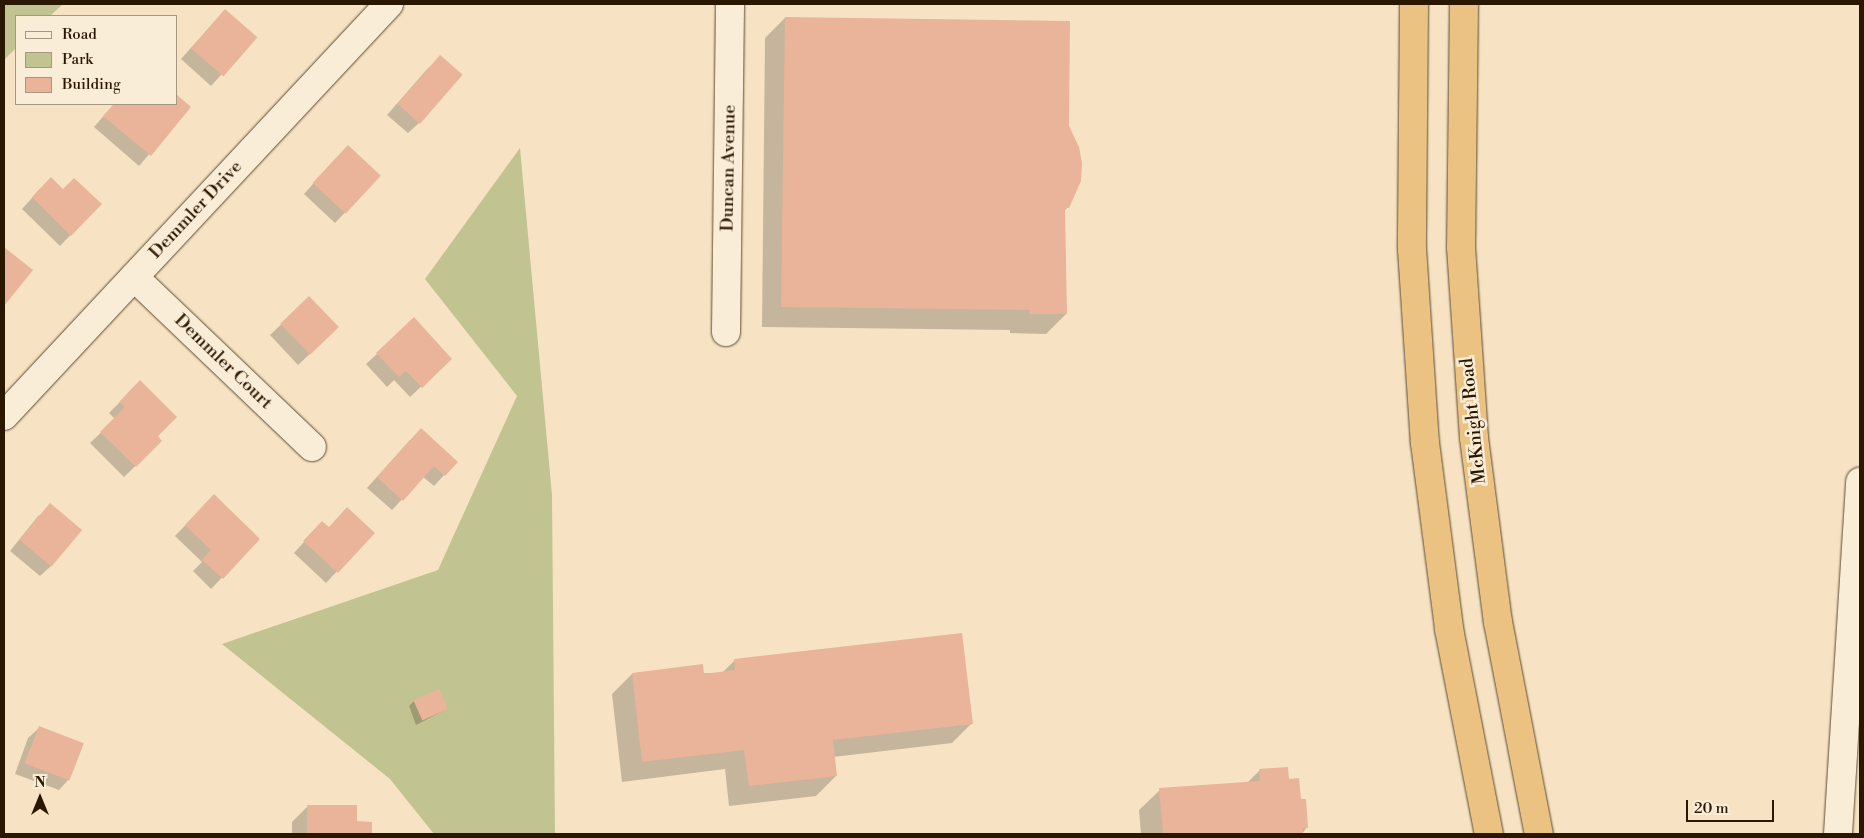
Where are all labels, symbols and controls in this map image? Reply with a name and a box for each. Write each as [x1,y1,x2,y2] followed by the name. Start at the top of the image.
[15,15,178,105] legend
[62,25,97,44] text: Road
[62,50,93,69] text: Park
[62,75,121,94] text: Building
[717,104,741,232] street label: Duncan Avenue
[145,156,247,264] street label: Demmler Drive
[169,310,277,414] street label: Demmler Court
[1457,357,1491,485] street label: McKnight Road
[15,773,65,823] north arrow
[34,774,46,792] text: N
[1689,790,1776,822] scale bar
[1694,799,1729,818] text: 20 m

